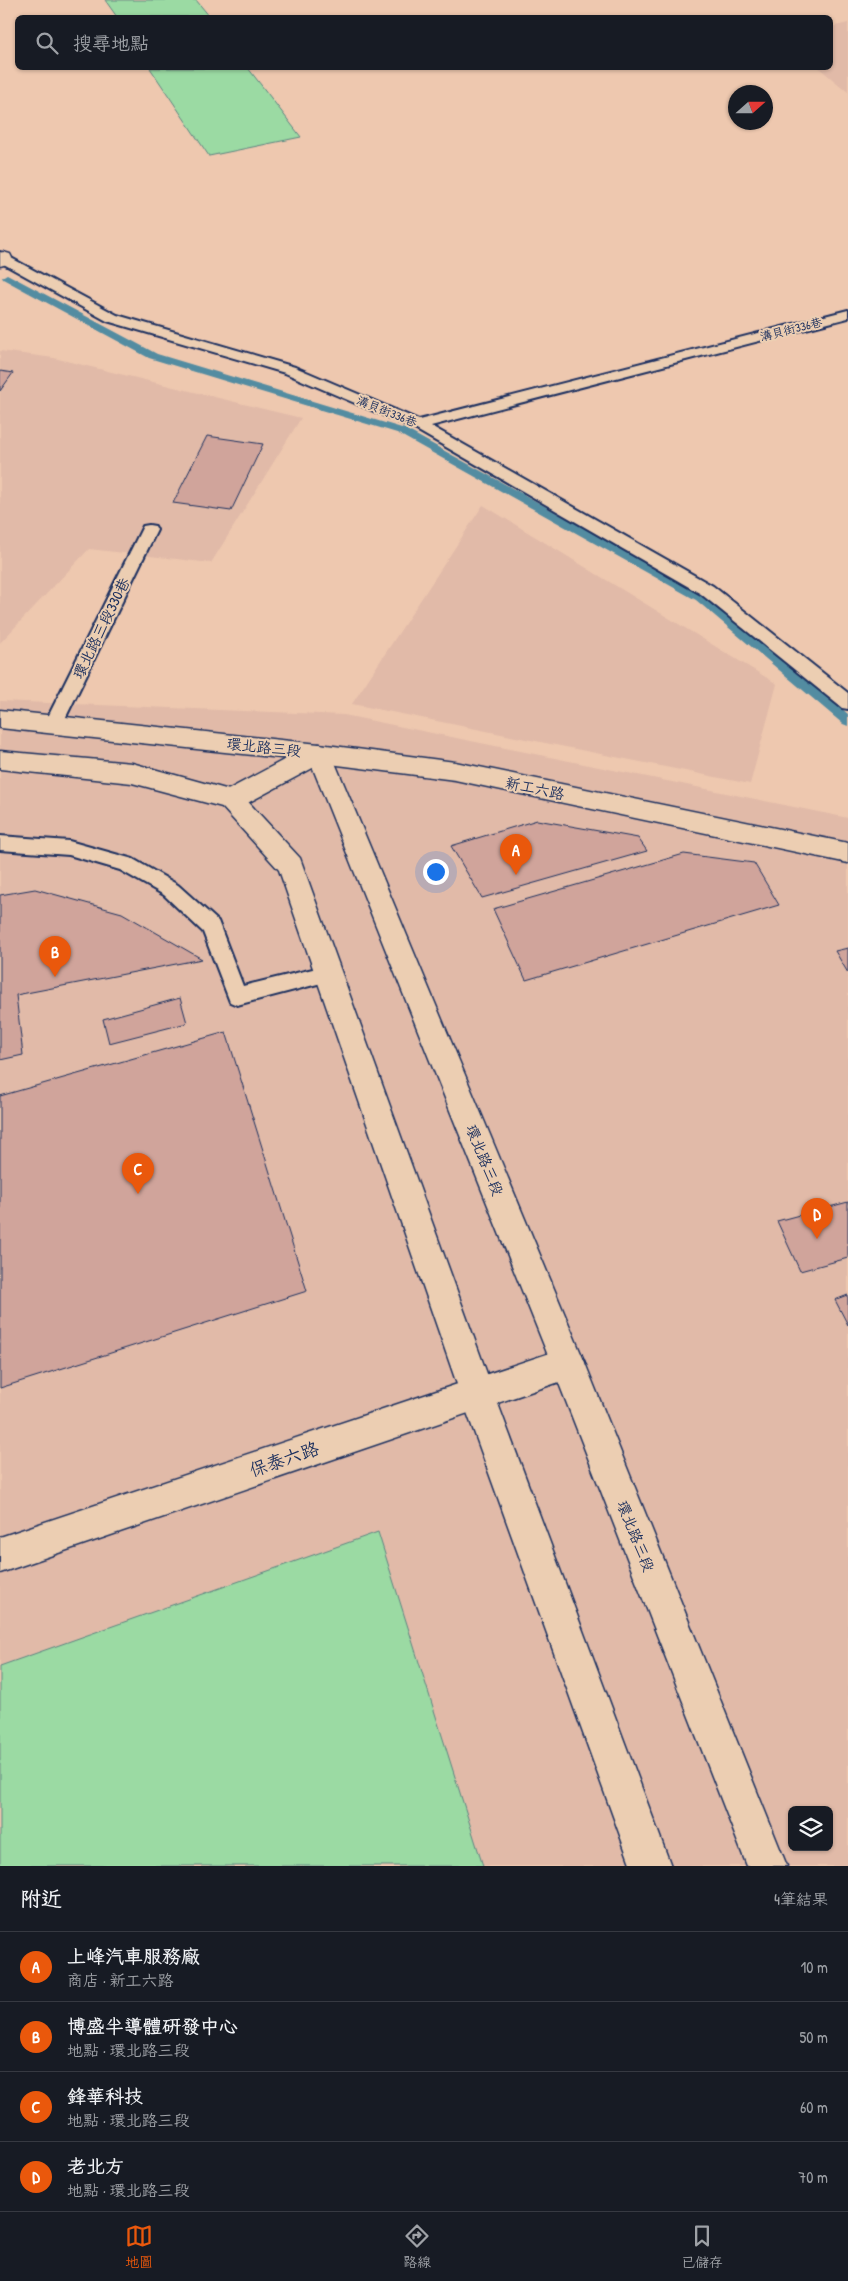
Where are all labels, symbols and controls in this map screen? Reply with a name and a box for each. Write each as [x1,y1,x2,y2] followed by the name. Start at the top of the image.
[15,15,833,70] search box
[33,29,61,57] icon: search
[73,30,149,56] text: 搜尋地點
[728,85,773,130] north arrow
[758,313,824,345] street label: 溝貝街336巷
[354,391,420,431] street label: 溝貝街336巷
[67,574,135,682] street label: 環北路三段330巷
[226,733,302,761] street label: 環北路三段
[503,771,567,805] street label: 新工六路
[500,834,532,875] pin: A
[423,859,449,885] your location
[39,936,71,977] pin: B
[461,1121,509,1199] street label: 環北路三段
[122,1153,154,1194] pin: C
[801,1198,833,1239] pin: D
[246,1435,322,1483] street label: 保泰六路
[612,1497,660,1575] street label: 環北路三段
[788,1806,833,1851] map controls
[788,1806,833,1851] button: layers
[20,1884,62,1913] text: 附近
[774,1888,828,1910] text: 4筆結果
[67,1943,200,1969] text: 上峰汽車服務廠
[32,1956,40,1978] text: A
[800,1956,828,1978] text: 10 m
[67,1969,174,1991] text: 商店 · 新工六路
[67,2013,238,2039] text: 博盛半導體研發中心
[32,2026,40,2048] text: B
[800,2026,828,2048] text: 50 m
[67,2039,190,2061] text: 地點 · 環北路三段
[67,2083,143,2109] text: 鋒華科技
[32,2096,40,2118] text: C
[800,2096,828,2118] text: 60 m
[67,2109,190,2131] text: 地點 · 環北路三段
[67,2153,124,2179] text: 老北方
[32,2166,40,2188] text: D
[798,2166,828,2188] text: 70 m
[67,2179,190,2201] text: 地點 · 環北路三段
[125,2222,153,2271] tab: 地圖
[403,2222,431,2271] tab: 路線
[681,2222,723,2271] tab: 已儲存

